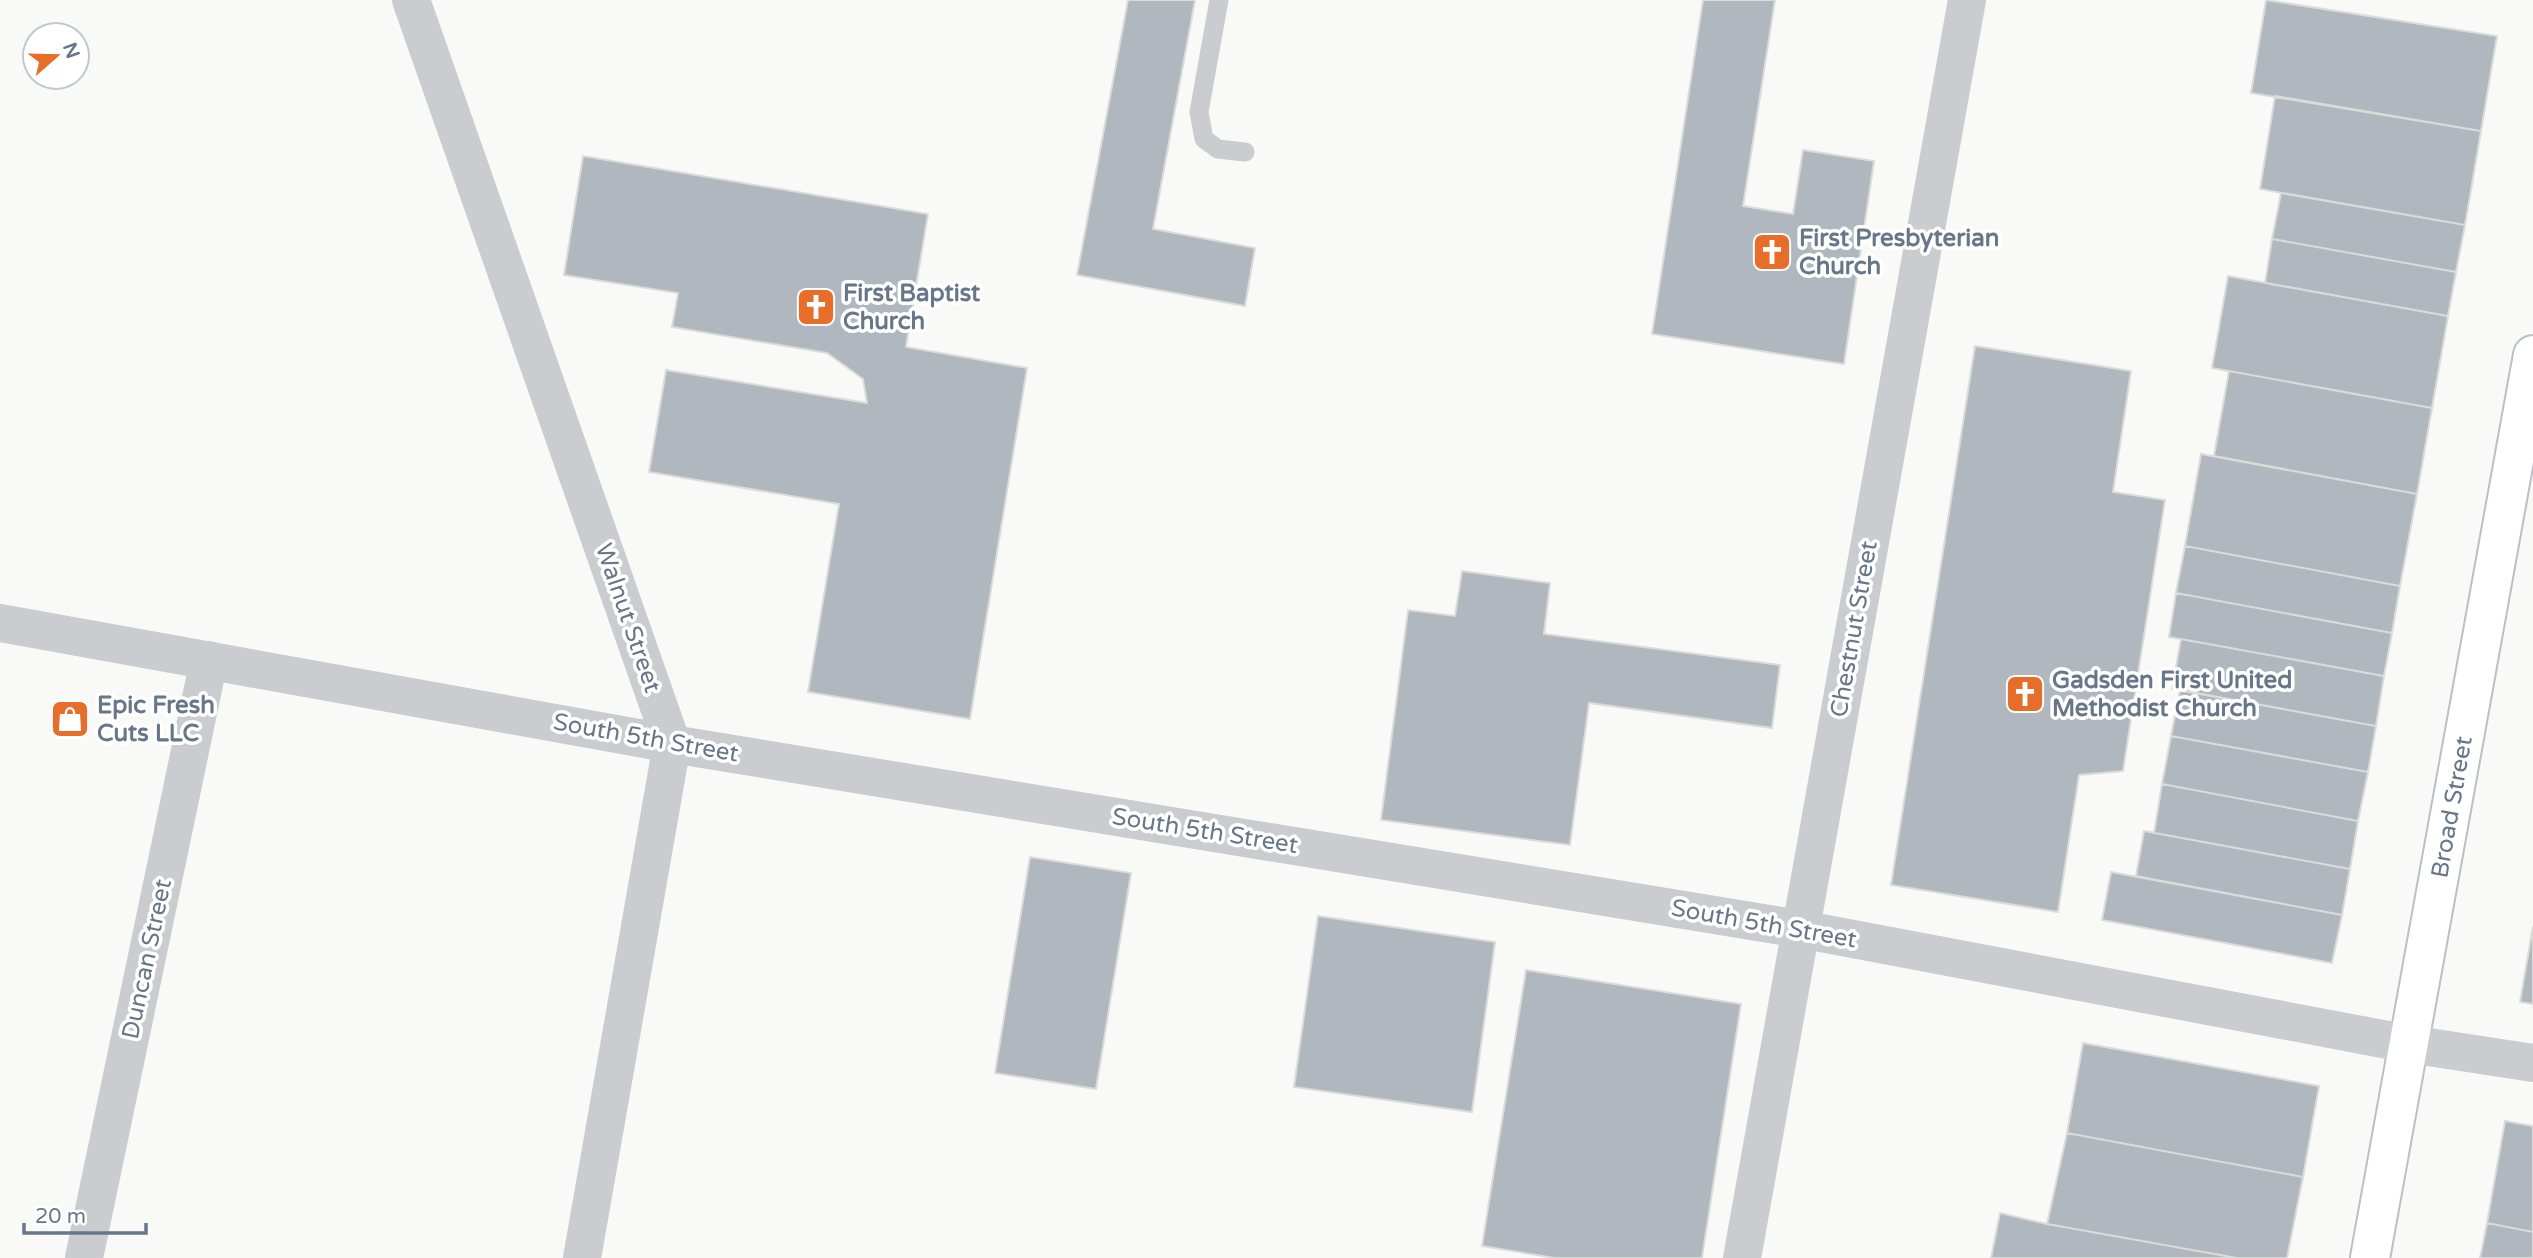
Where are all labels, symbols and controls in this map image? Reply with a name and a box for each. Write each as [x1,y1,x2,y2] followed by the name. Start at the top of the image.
[21,21,91,91] north arrow
[58,40,84,61] text: N
[1799,224,1999,281] place label: First Presbyterian Church
[1751,231,1793,273] church icon: First Presbyterian Church
[843,279,981,336] place label: First Baptist Church
[795,286,837,328] church icon: First Baptist Church
[1824,539,1884,719] street label: Chestnut Street
[589,540,667,696] street label: Walnut Street
[2052,666,2292,723] place label: Gadsden First United Methodist Church
[2004,673,2046,715] church icon: Gadsden First United Methodist Church
[97,691,215,748] place label: Epic Fresh Cuts LLC
[49,698,91,740] shop icon: Epic Fresh Cuts LLC
[551,707,741,769] street label: South 5th Street
[2425,734,2479,880] street label: Broad Street
[1110,802,1300,860] street label: South 5th Street
[116,876,178,1042] street label: Duncan Street
[1669,893,1859,955] street label: South 5th Street
[24,1192,147,1236] scale bar
[35,1204,86,1229] text: 20 m

